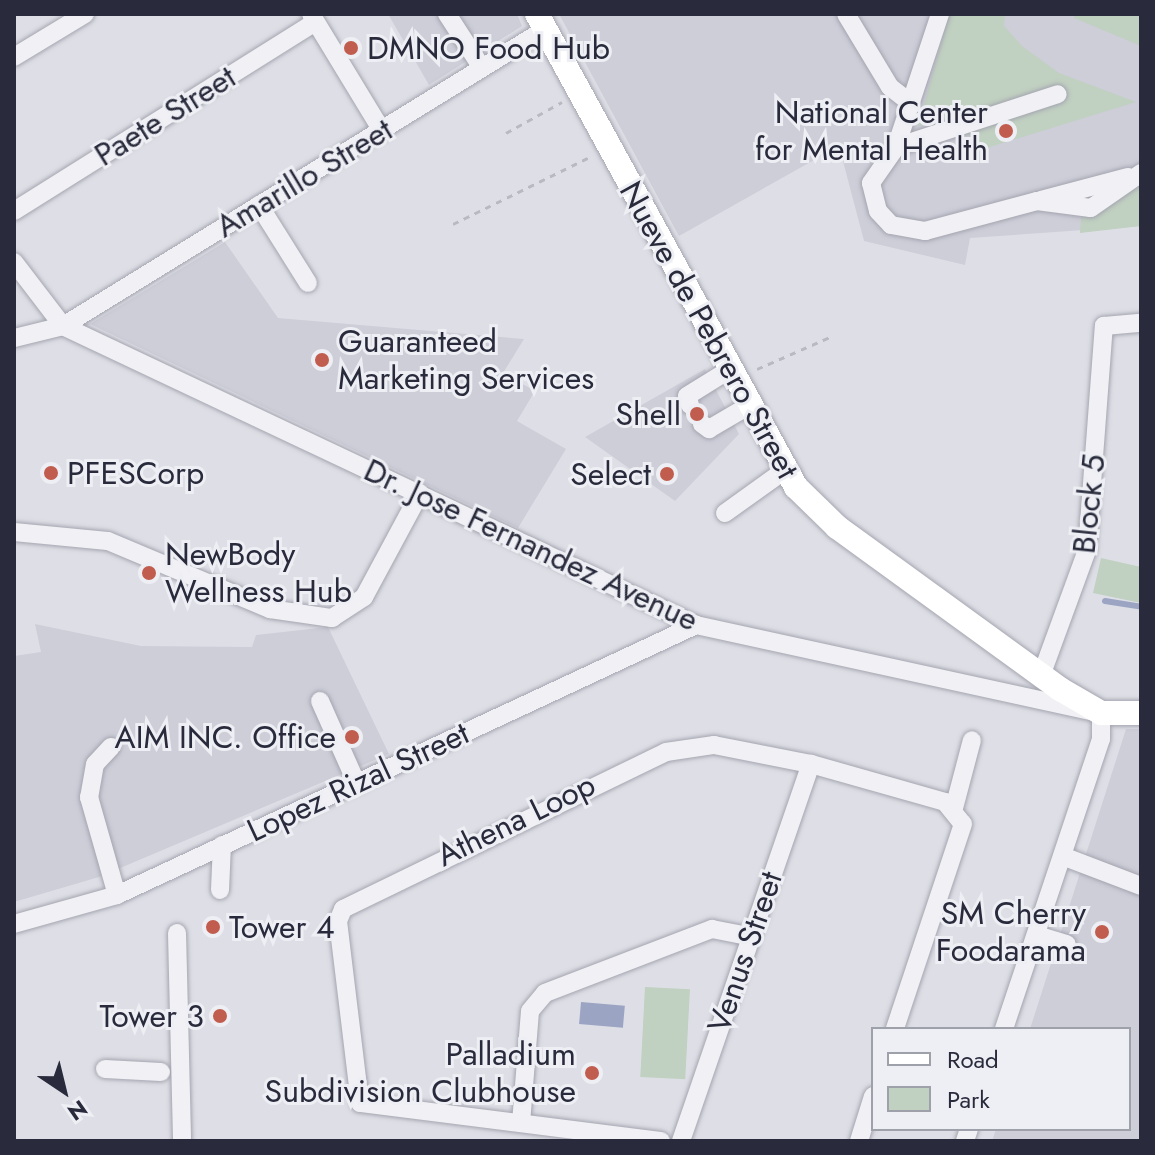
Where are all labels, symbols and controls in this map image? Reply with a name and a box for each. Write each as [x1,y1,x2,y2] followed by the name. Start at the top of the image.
[367,29,610,67] place label: DMNO Food Hub
[342,39,360,57] marker: DMNO Food Hub
[88,58,242,174] street label: Paete Street
[755,94,988,169] place label: National Center for Mental Health
[209,110,399,246] street label: Amarillo Street
[995,120,1017,142] marker: National Center for Mental Health
[611,175,807,485] street label: Nueve de Pebrero Street
[338,323,594,398] place label: Guaranteed Marketing Services
[313,351,331,369] marker: Guaranteed Marketing Services
[615,395,681,433] place label: Shell
[688,405,706,423] marker: Shell
[358,451,704,639] street label: Dr. Jose Fernandez Avenue
[1065,452,1113,556] street label: Block 5
[67,454,204,492] place label: PFESCorp
[570,455,651,493] place label: Select
[42,464,60,482] marker: PFESCorp
[658,465,676,483] marker: Select
[165,536,352,611] place label: NewBody Wellness Hub
[140,564,158,582] marker: NewBody Wellness Hub
[241,714,475,850] street label: Lopez Rizal Street
[115,718,336,756] place label: AIM INC. Office
[343,728,361,746] marker: AIM INC. Office
[431,765,601,875] street label: Athena Loop
[700,867,790,1037] street label: Venus Street
[936,895,1086,970] place label: SM Cherry Foodarama
[229,908,335,946] place label: Tower 4
[204,918,222,936] marker: Tower 4
[1093,923,1111,941] marker: SM Cherry Foodarama
[100,997,204,1035] place label: Tower 3
[211,1007,229,1025] marker: Tower 3
[871,1027,1131,1131] legend
[265,1036,576,1111] place label: Palladium Subdivision Clubhouse
[947,1042,999,1077] text: Road
[24,1051,104,1131] north arrow
[583,1064,601,1082] marker: Palladium Subdivision Clubhouse
[947,1082,990,1117] text: Park
[61,1093,94,1129] text: N

